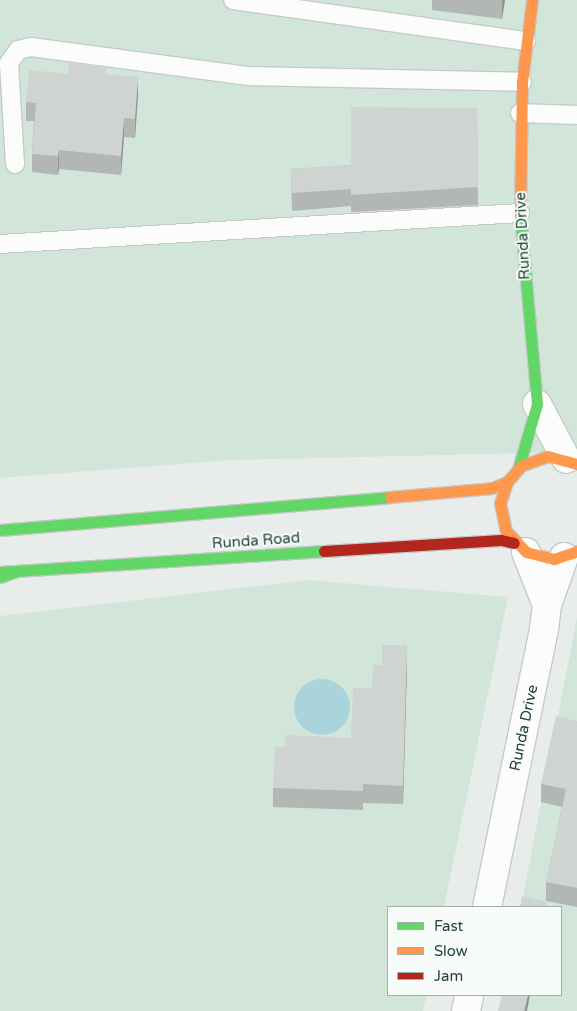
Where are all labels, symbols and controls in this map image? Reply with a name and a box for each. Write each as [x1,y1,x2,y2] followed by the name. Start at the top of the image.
[512,192,534,280] street label: Runda Drive
[211,529,301,553] street label: Runda Road
[506,683,542,773] street label: Runda Drive
[387,906,562,996] legend
[434,917,463,935] text: Fast
[434,942,468,960] text: Slow
[434,967,463,985] text: Jam

